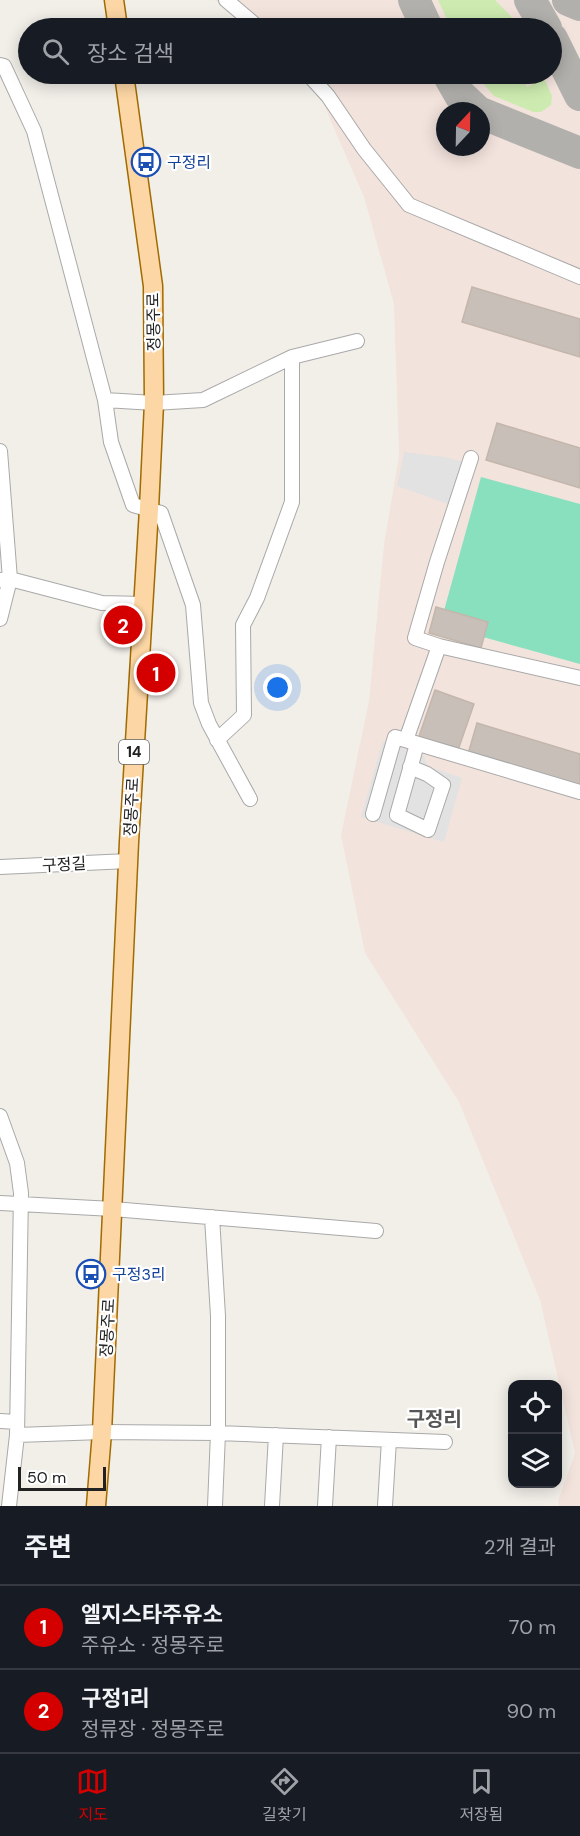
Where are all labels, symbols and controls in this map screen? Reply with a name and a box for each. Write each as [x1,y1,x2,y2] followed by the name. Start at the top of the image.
[18,18,562,84] search box
[39,35,72,68] icon: search
[87,39,174,68] text: 장소 검색
[436,102,490,156] north arrow
[130,146,162,178] bus stop icon: 구정리
[167,152,211,173] place label: 구정리
[142,292,165,352] street label: 정몽주로
[104,602,142,648] pin: 2
[136,650,176,696] pin: 1
[263,673,292,702] your location
[119,740,149,764] road number: 14
[119,777,144,837] street label: 정몽주로
[41,853,87,876] street label: 구정길
[75,1258,107,1290] bus stop icon: 구정3리
[112,1264,166,1285] place label: 구정3리
[95,1298,120,1358] street label: 정몽주로
[508,1380,562,1488] map controls
[508,1380,562,1434] button: locate
[406,1406,462,1432] district label: 구정리
[508,1434,562,1488] button: layers
[18,1464,106,1492] scale bar
[27,1467,66,1488] text: 50 m
[24,1530,72,1564] text: 주변
[484,1534,556,1560] text: 2개 결과
[81,1600,223,1629] text: 엘지스타주유소
[40,1614,47,1640] text: 1
[509,1614,556,1640] text: 70 m
[81,1632,224,1658] text: 주유소 · 정몽주로
[81,1684,150,1713] text: 구정1리
[38,1698,49,1724] text: 2
[507,1698,556,1724] text: 90 m
[81,1716,224,1742] text: 정류장 · 정몽주로
[76,1765,109,1825] tab: 지도
[262,1765,306,1825] tab: 길찾기
[459,1765,504,1825] tab: 저장됨

